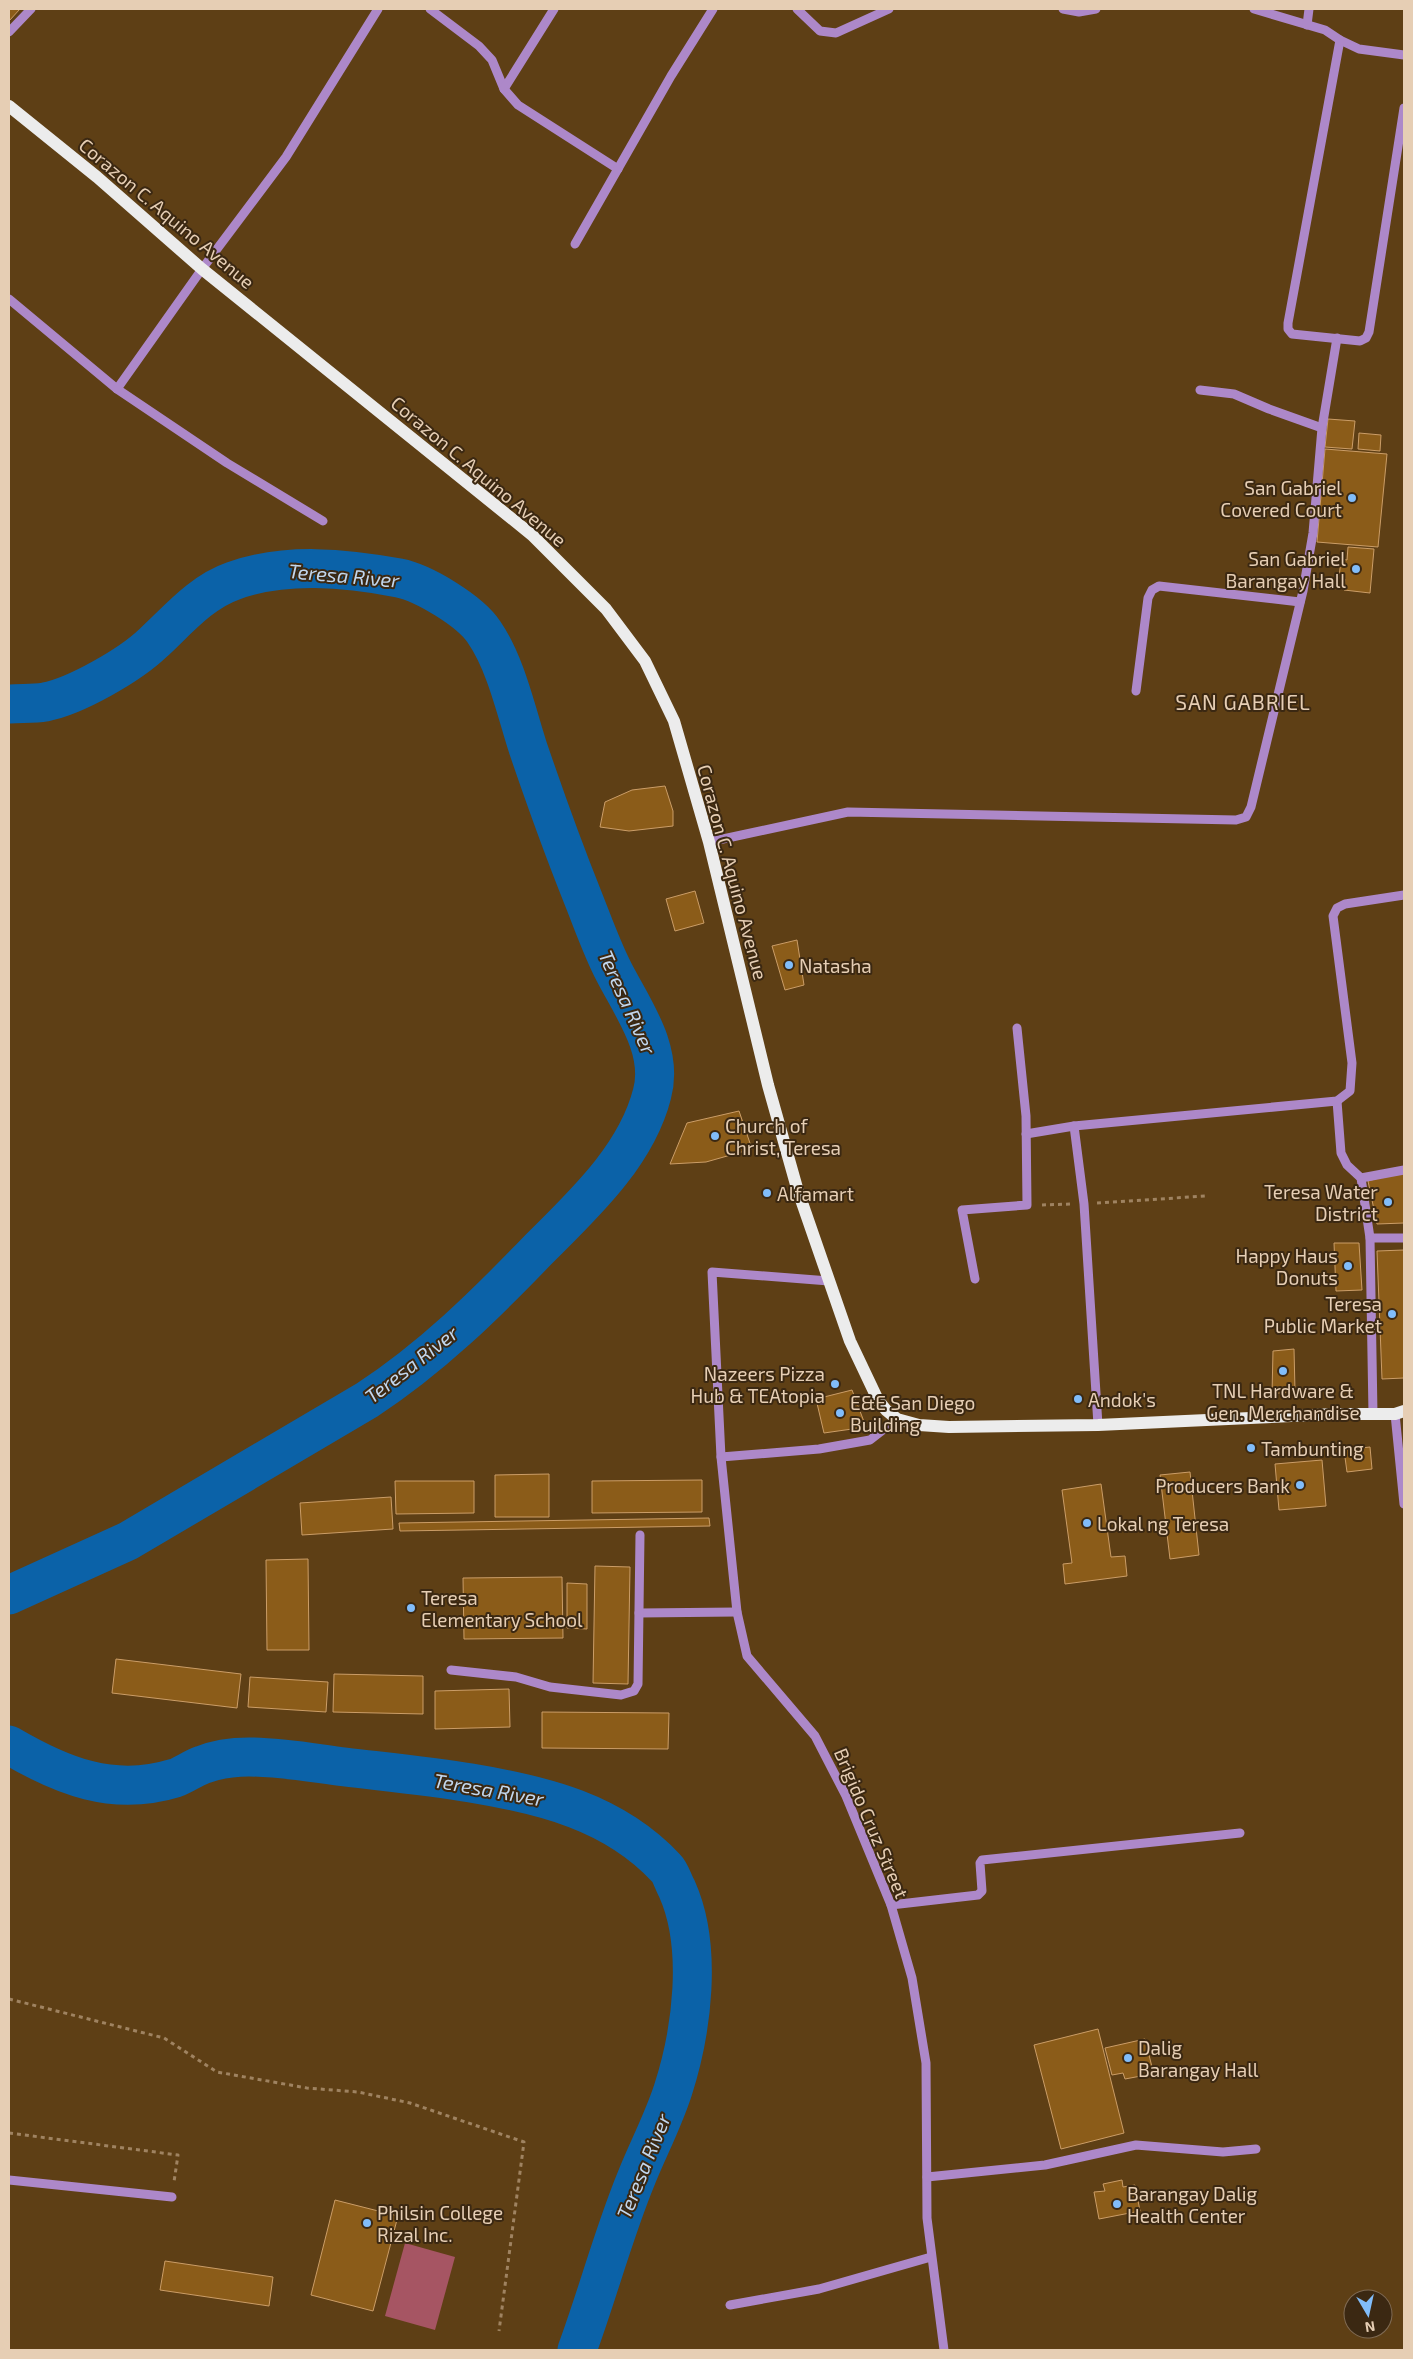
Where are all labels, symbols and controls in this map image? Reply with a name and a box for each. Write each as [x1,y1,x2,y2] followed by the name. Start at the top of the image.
[75,133,259,293] street label: Corazon C. Aquino Avenue
[387,391,571,551] street label: Corazon C. Aquino Avenue
[1220,476,1342,521] place label: San Gabriel Covered Court
[1346,492,1358,504] marker: San Gabriel Covered Court
[1225,547,1346,592] place label: San Gabriel Barangay Hall
[288,558,401,592] water label: Teresa River
[1350,563,1362,575] marker: San Gabriel Barangay Hall
[1175,689,1311,714] district label: SAN GABRIEL
[693,762,773,982] street label: Corazon C. Aquino Avenue
[594,946,662,1059] water label: Teresa River
[799,954,872,977] place label: Natasha
[783,959,795,971] marker: Natasha
[725,1114,841,1159] place label: Church of Christ, Teresa
[709,1130,721,1142] marker: Church of Christ, Teresa
[1264,1180,1378,1225] place label: Teresa Water District
[777,1182,854,1205] place label: Alfamart
[761,1187,773,1199] marker: Alfamart
[1382,1196,1394,1208] marker: Teresa Water District
[1235,1244,1338,1289] place label: Happy Haus Donuts
[1342,1260,1354,1272] marker: Happy Haus Donuts
[1264,1292,1382,1337] place label: Teresa Public Market
[1386,1308,1398,1320] marker: Teresa Public Market
[360,1320,463,1408] water label: Teresa River
[690,1362,825,1407] place label: Nazeers Pizza Hub & TEAtopia
[1277,1365,1289,1377] marker: TNL Hardware & Gen. Merchandise
[829,1378,841,1390] marker: Nazeers Pizza Hub & TEAtopia
[1206,1379,1360,1424] place label: TNL Hardware & Gen. Merchandise
[1088,1388,1156,1411] place label: Andok's
[850,1391,975,1436] place label: E&E San Diego Building
[1072,1393,1084,1405] marker: Andok's
[834,1407,846,1419] marker: E&E San Diego Building
[1261,1437,1364,1460] place label: Tambunting
[1245,1442,1257,1454] marker: Tambunting
[1155,1474,1290,1497] place label: Producers Bank
[1294,1479,1306,1491] marker: Producers Bank
[1097,1512,1229,1535] place label: Lokal ng Teresa
[1081,1517,1093,1529] marker: Lokal ng Teresa
[421,1586,583,1631] place label: Teresa Elementary School
[405,1602,417,1614] marker: Teresa Elementary School
[830,1744,914,1902] street label: Brigido Cruz Street
[432,1768,547,1811] water label: Teresa River
[1138,2036,1259,2081] place label: Dalig Barangay Hall
[1122,2052,1134,2064] marker: Dalig Barangay Hall
[611,2109,675,2222] water label: Teresa River
[1127,2182,1258,2227] place label: Barangay Dalig Health Center
[1111,2198,1123,2210] marker: Barangay Dalig Health Center
[377,2201,503,2246] place label: Philsin College Rizal Inc.
[361,2217,373,2229] marker: Philsin College Rizal Inc.
[1343,2289,1393,2339] north arrow
[1364,2318,1376,2337] text: N

